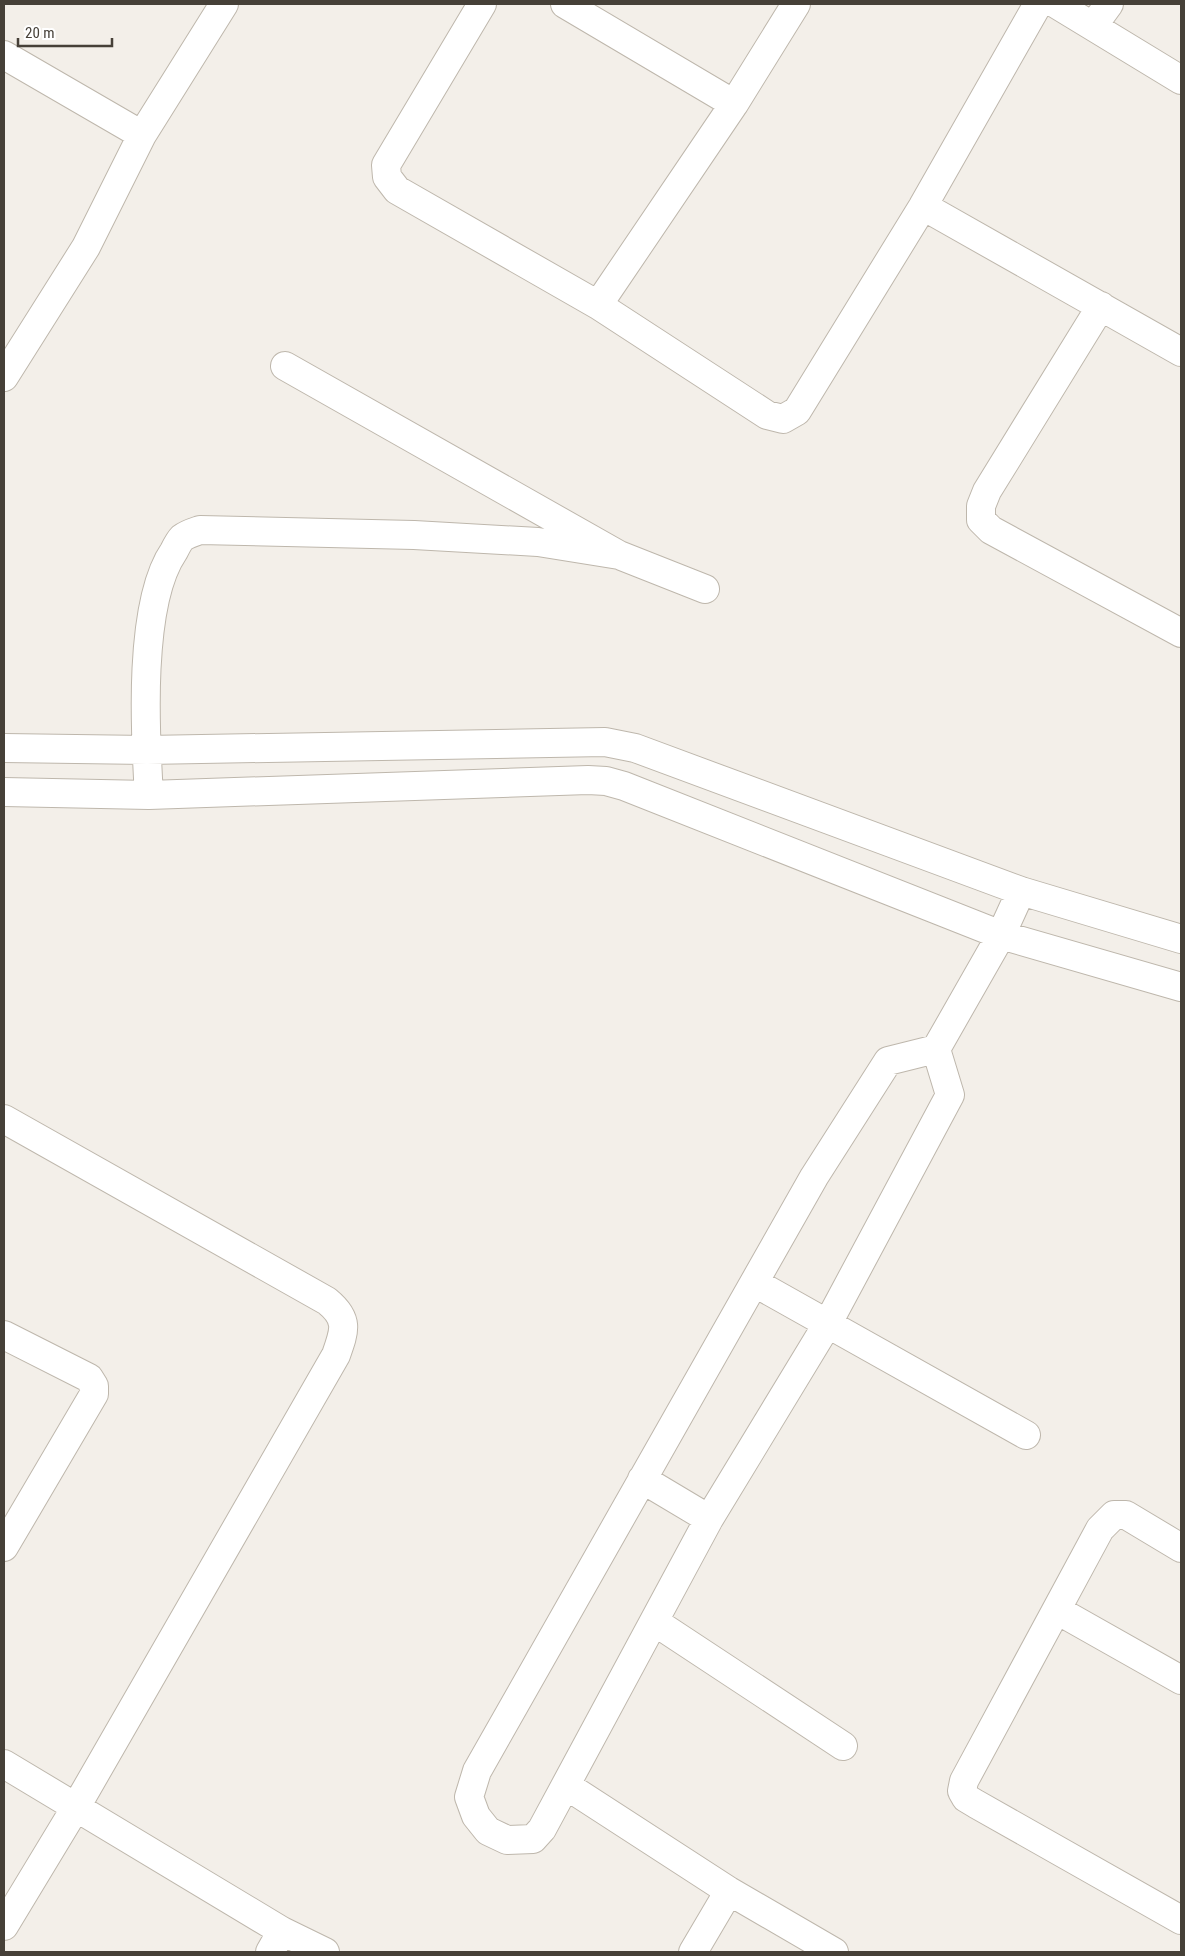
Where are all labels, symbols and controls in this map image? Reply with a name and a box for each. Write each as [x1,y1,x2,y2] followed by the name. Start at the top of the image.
[18,15,111,47] scale bar
[25,24,55,42] text: 20 m

